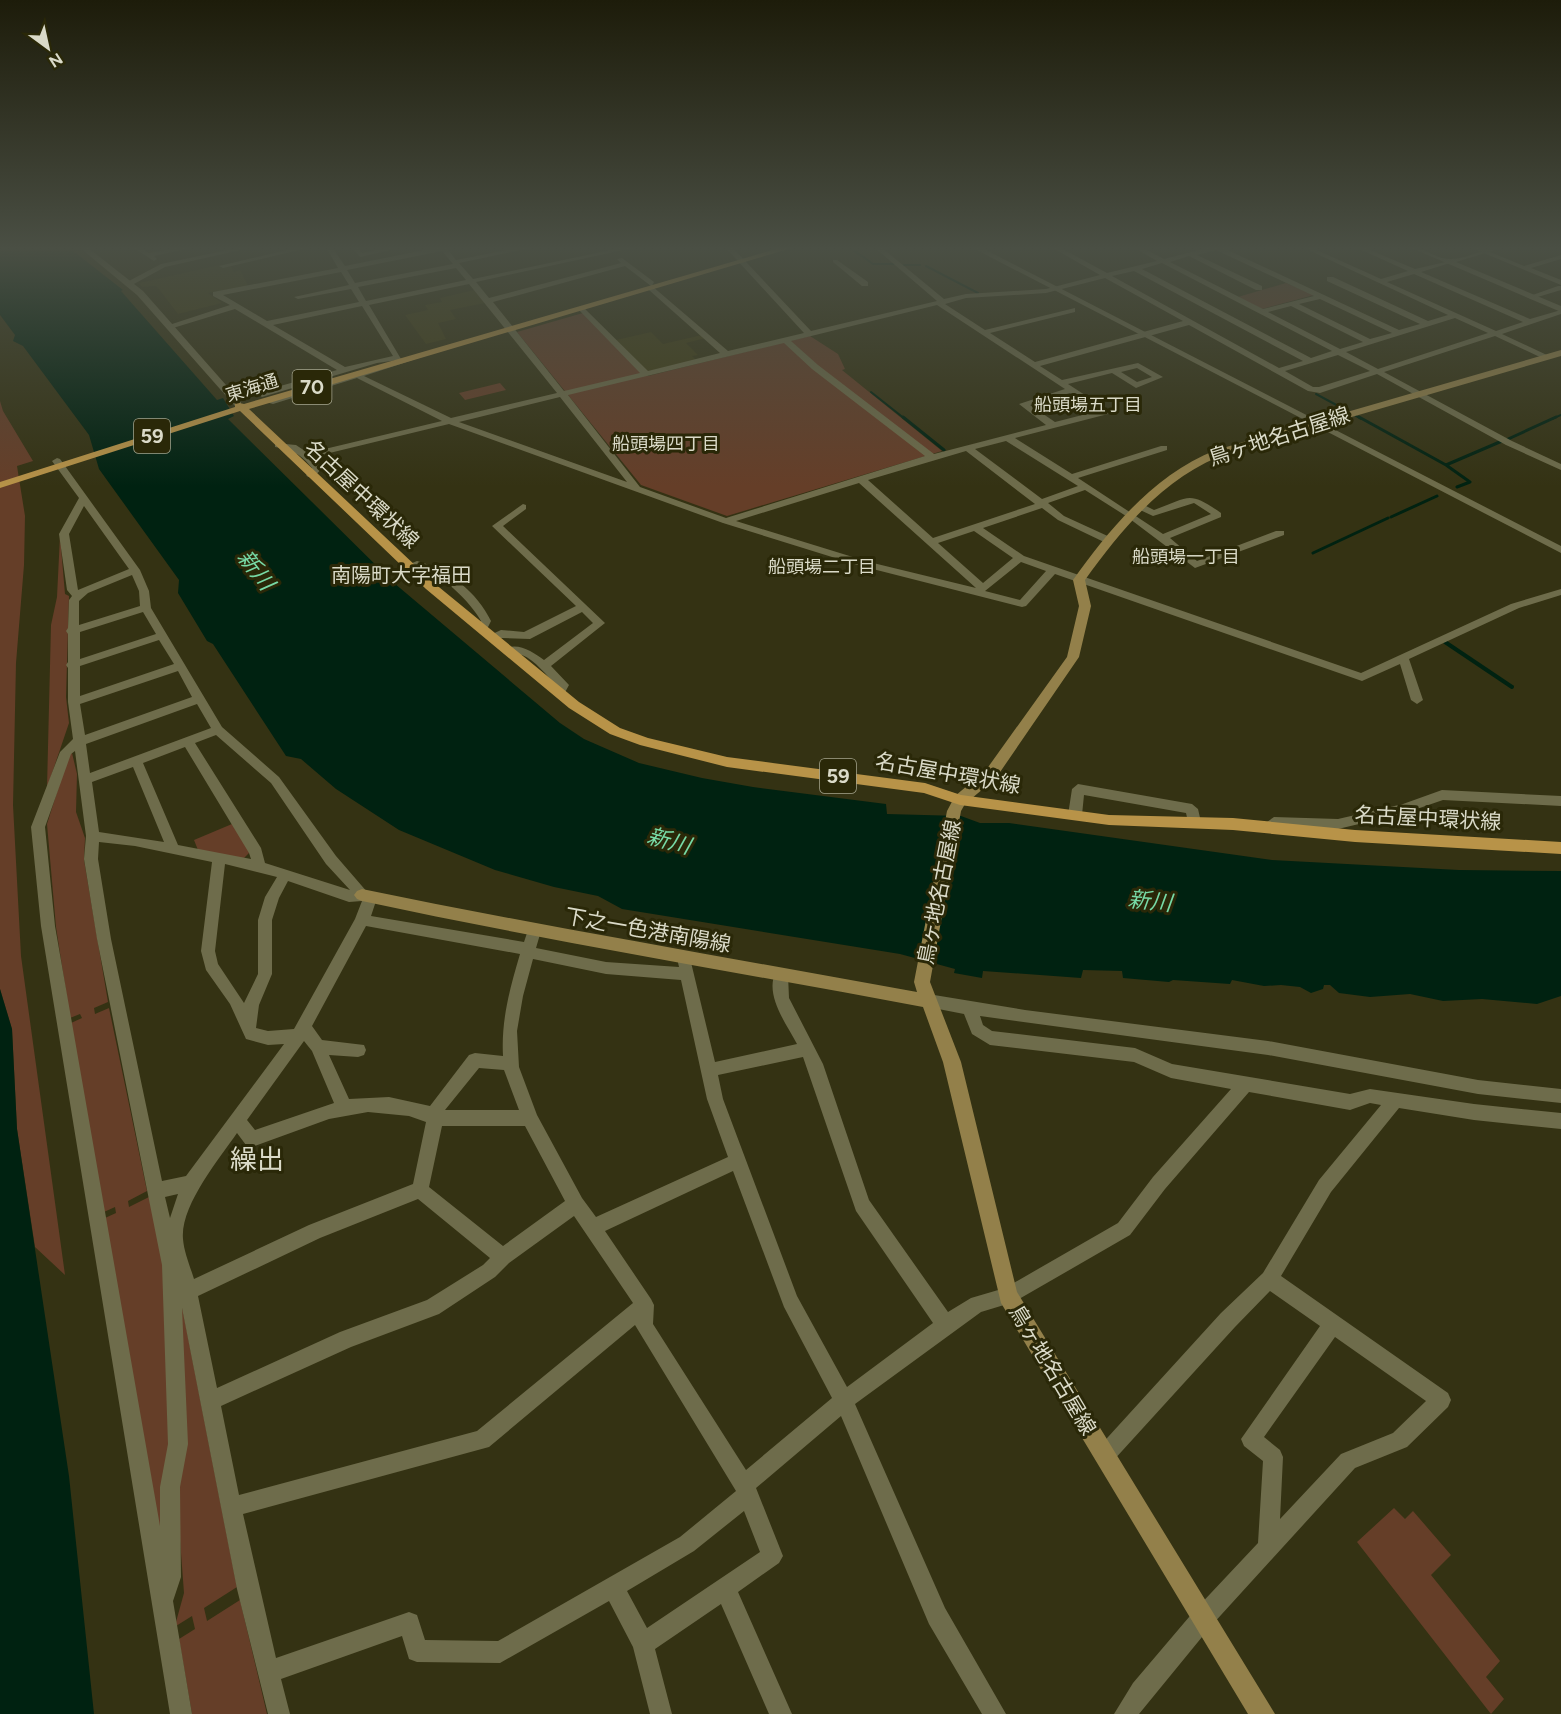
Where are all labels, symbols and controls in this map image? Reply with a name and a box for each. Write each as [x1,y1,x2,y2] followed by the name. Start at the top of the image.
[18,18,78,78] north arrow
[46,49,66,71] text: N
[223,370,281,406] street label: 東海通
[292,370,332,404] road number: 70
[1034,394,1142,416] district label: 船頭場五丁目
[1205,401,1353,471] street label: 鳥ヶ地名古屋線
[134,419,170,453] road number: 59
[612,433,720,455] district label: 船頭場四丁目
[300,435,424,553] street label: 名古屋中環状線
[232,544,281,597] water label: 新川
[1132,546,1240,568] district label: 船頭場一丁目
[768,556,876,578] district label: 船頭場二丁目
[331,563,471,587] district label: 南陽町大字福田
[873,748,1023,798] street label: 名古屋中環状線
[820,759,856,793] road number: 59
[1354,802,1502,834] street label: 名古屋中環状線
[913,817,965,967] street label: 鳥ヶ地名古屋線
[644,822,696,860] water label: 新川
[1127,885,1175,917] water label: 新川
[563,903,733,957] street label: 下之一色港南陽線
[230,1143,284,1176] district label: 繰出
[1004,1301,1102,1439] street label: 鳥ヶ地名古屋線

